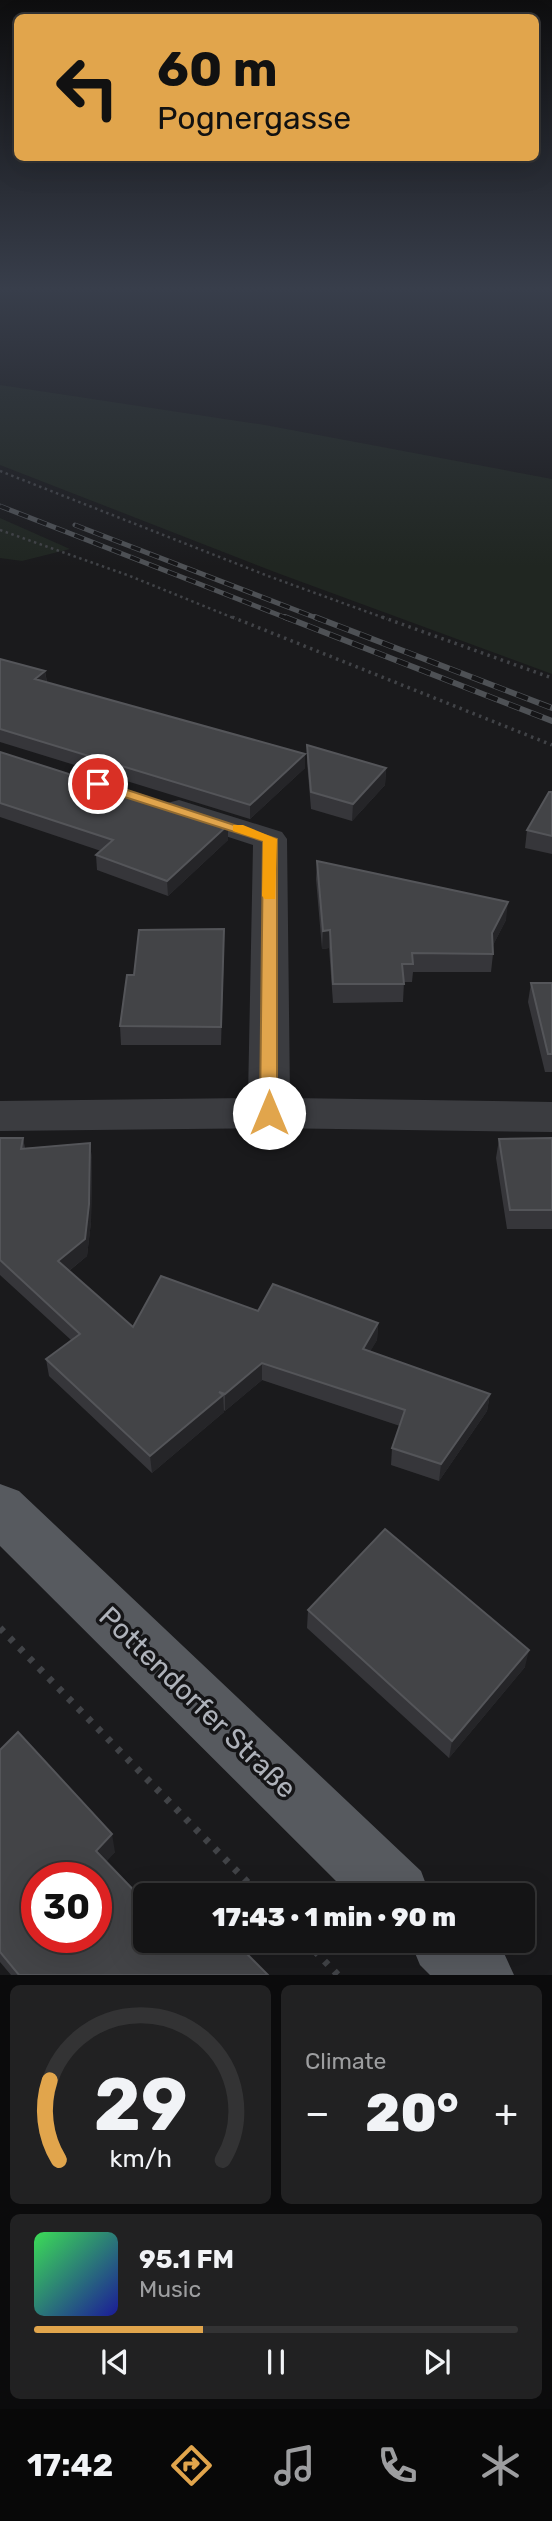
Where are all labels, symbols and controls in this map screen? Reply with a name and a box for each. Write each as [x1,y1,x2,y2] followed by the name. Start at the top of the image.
[157,40,278,98] text: 60 m
[42,42,133,133] icon: left
[157,99,351,137] text: Pognergasse
[68,754,128,814] pin
[79,765,117,803] icon: arrive
[232,1076,306,1150] position arrow
[92,1600,303,1805] street label: Pottendorfer Straße
[21,1862,112,1953] speed limit sign: 30
[212,1902,456,1933] text: 17:43 · 1 min · 90 m
[305,2047,386,2075] text: Climate
[94,2063,187,2149] text: 29
[365,2082,459,2144] text: 20°
[305,2090,330,2136] text: −
[494,2090,518,2136] text: +
[109,2144,172,2173] text: km/h
[139,2244,234,2275] text: 95.1 FM
[139,2275,201,2303] text: Music
[96,2343,134,2381] icon: previous
[257,2343,295,2381] icon: pause
[418,2343,456,2381] icon: next
[167,2441,216,2490] icon: directions
[270,2441,319,2490] icon: music
[373,2441,422,2490] icon: phone
[476,2441,525,2490] icon: climate
[27,2446,113,2484] text: 17:42

